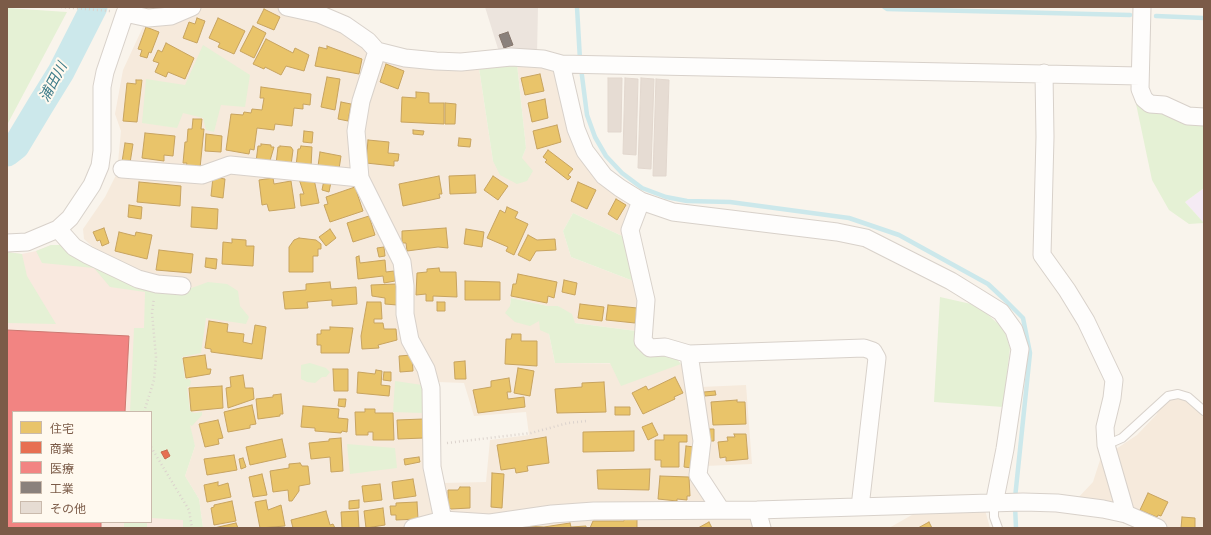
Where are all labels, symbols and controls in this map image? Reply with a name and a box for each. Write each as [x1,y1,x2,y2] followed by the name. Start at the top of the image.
[36,60,70,104] water label: 浦田川
[12,411,152,523] legend
[50,421,74,435] text: 住宅
[50,441,74,455] text: 商業
[50,461,74,475] text: 医療
[50,481,74,495] text: 工業
[50,501,86,515] text: その他

